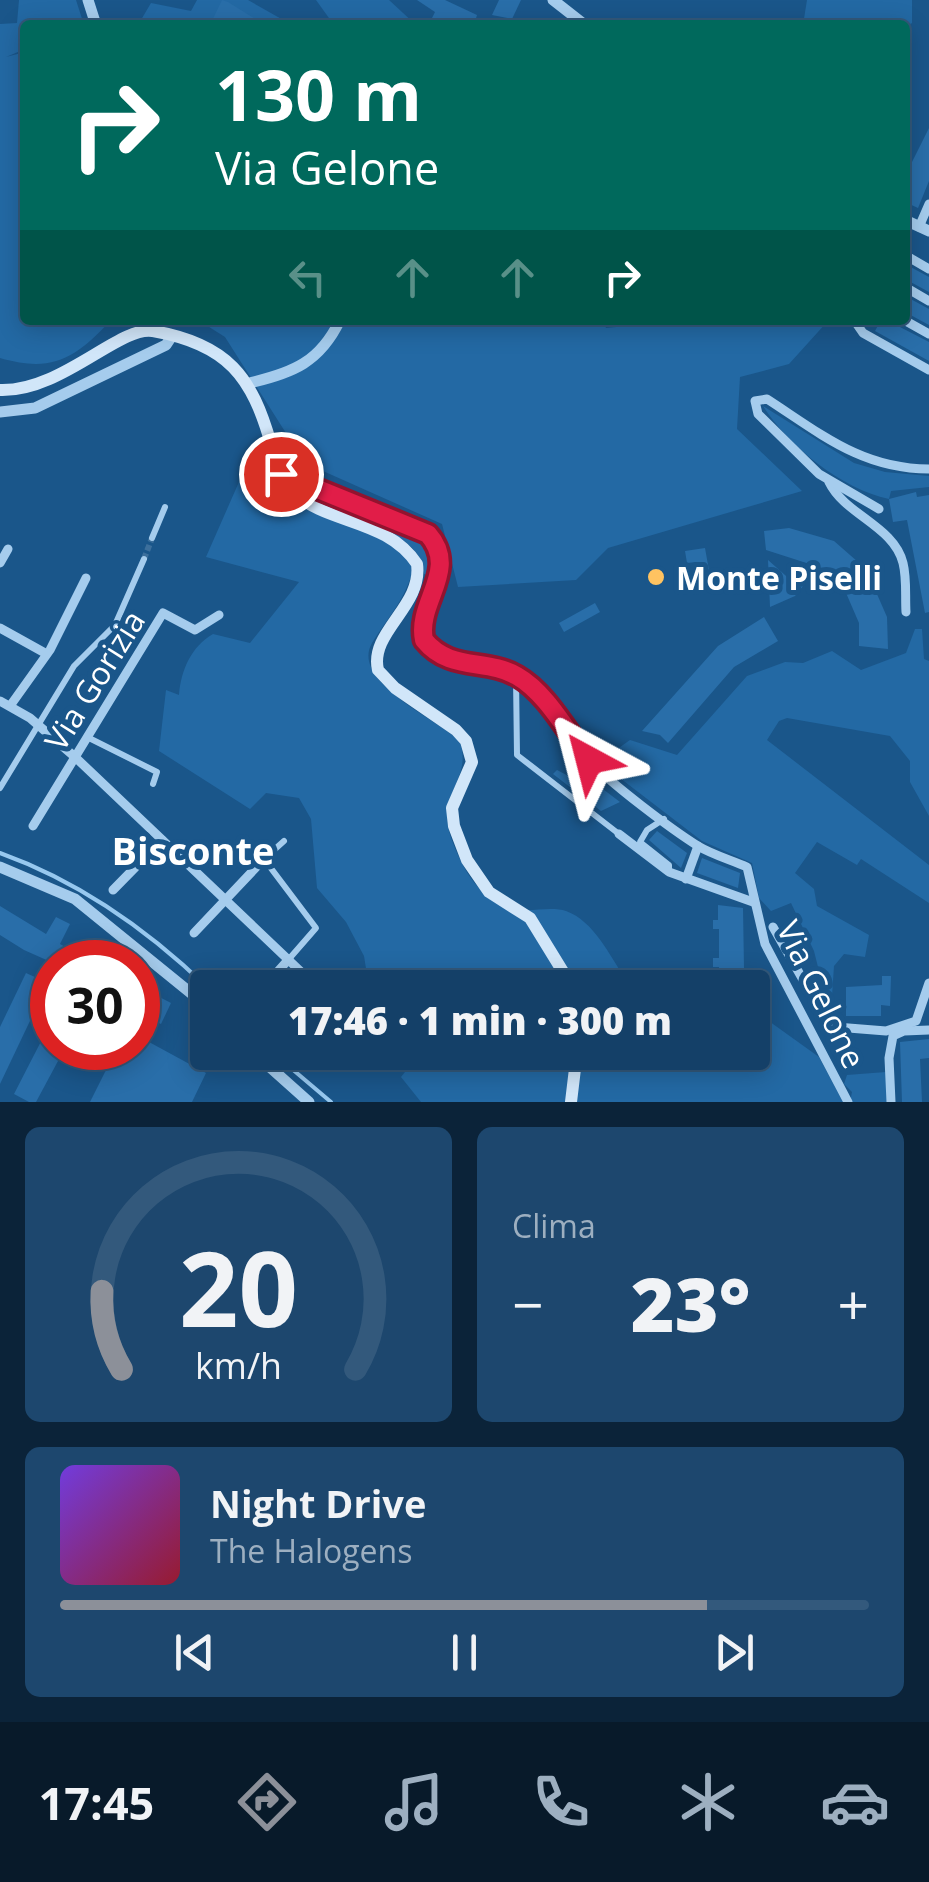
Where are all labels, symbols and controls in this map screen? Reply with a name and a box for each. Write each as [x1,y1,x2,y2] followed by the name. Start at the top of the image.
[215,46,422,142] text: 130 m
[50,60,180,190] icon: right
[215,137,439,198] text: Via Gelone
[280,250,335,305] icon: left
[385,250,440,305] icon: ahead
[490,250,545,305] icon: ahead
[595,250,650,305] icon: right
[239,432,324,517] pin
[254,447,309,502] icon: arrive
[676,556,882,599] place label: Monte Piselli
[645,566,667,588] marker: Monte Piselli
[34,602,154,758] street label: Via Gorizia
[537,708,641,812] position arrow
[111,824,275,876] district label: Bisconte
[768,913,876,1075] street label: Via Gelone
[30,940,160,1070] speed limit sign: 30
[288,994,672,1046] text: 17:46 · 1 min · 300 m
[512,1204,596,1247] text: Clima
[179,1216,298,1357] text: 20
[631,1252,750,1354] text: 23°
[512,1266,543,1341] text: −
[838,1266,869,1341] text: +
[195,1341,282,1389] text: km/h
[210,1477,426,1529] text: Night Drive
[210,1529,412,1572] text: The Halogens
[167,1625,222,1680] icon: previous
[437,1625,492,1680] icon: pause
[707,1625,762,1680] icon: next
[232,1767,302,1837] icon: directions
[379,1767,449,1837] icon: music
[526,1767,596,1837] icon: phone
[673,1767,743,1837] icon: climate
[820,1767,890,1837] icon: car
[39,1772,154,1833] text: 17:45

